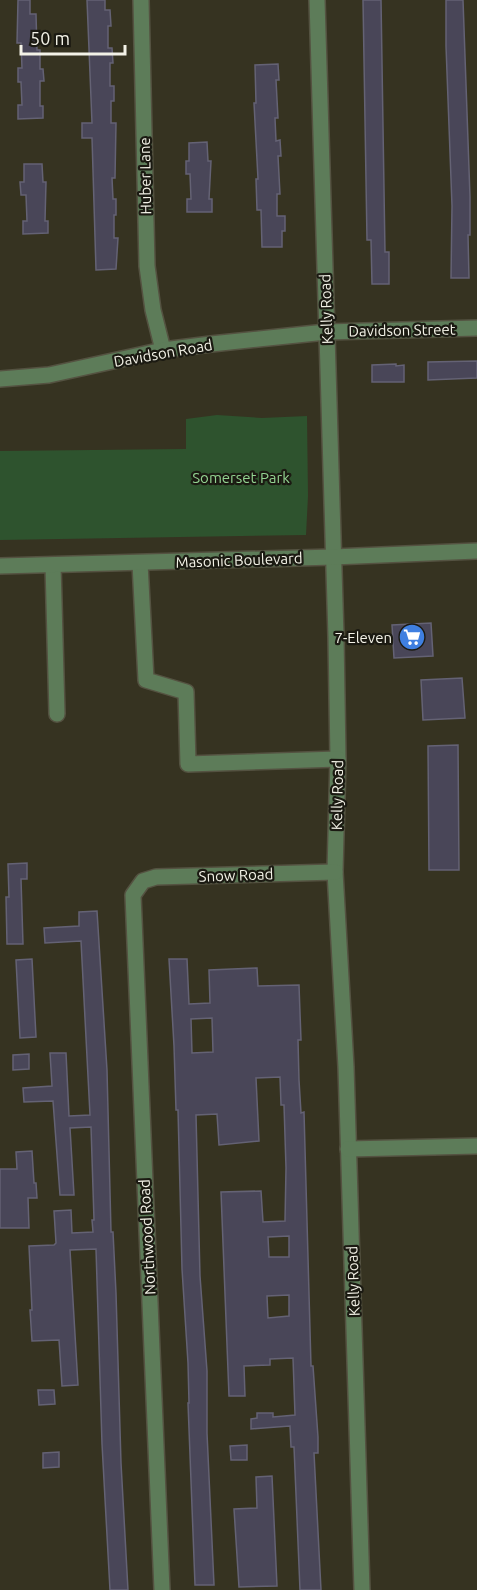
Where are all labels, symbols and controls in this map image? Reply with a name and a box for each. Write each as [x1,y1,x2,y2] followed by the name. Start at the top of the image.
[21,18,124,56] scale bar
[30,28,70,48] text: 50 m
[136,137,154,215] street label: Huber Lane
[316,274,336,344] street label: Kelly Road
[348,321,456,339] street label: Davidson Street
[112,336,214,370] street label: Davidson Road
[192,469,290,486] park label: Somerset Park
[175,549,303,571] street label: Masonic Boulevard
[397,622,427,652] supermarket icon: 7-Eleven
[334,629,392,646] place label: 7-Eleven
[328,760,346,830] street label: Kelly Road
[198,865,274,885] street label: Snow Road
[135,1179,159,1295] street label: Northwood Road
[343,1246,363,1316] street label: Kelly Road

